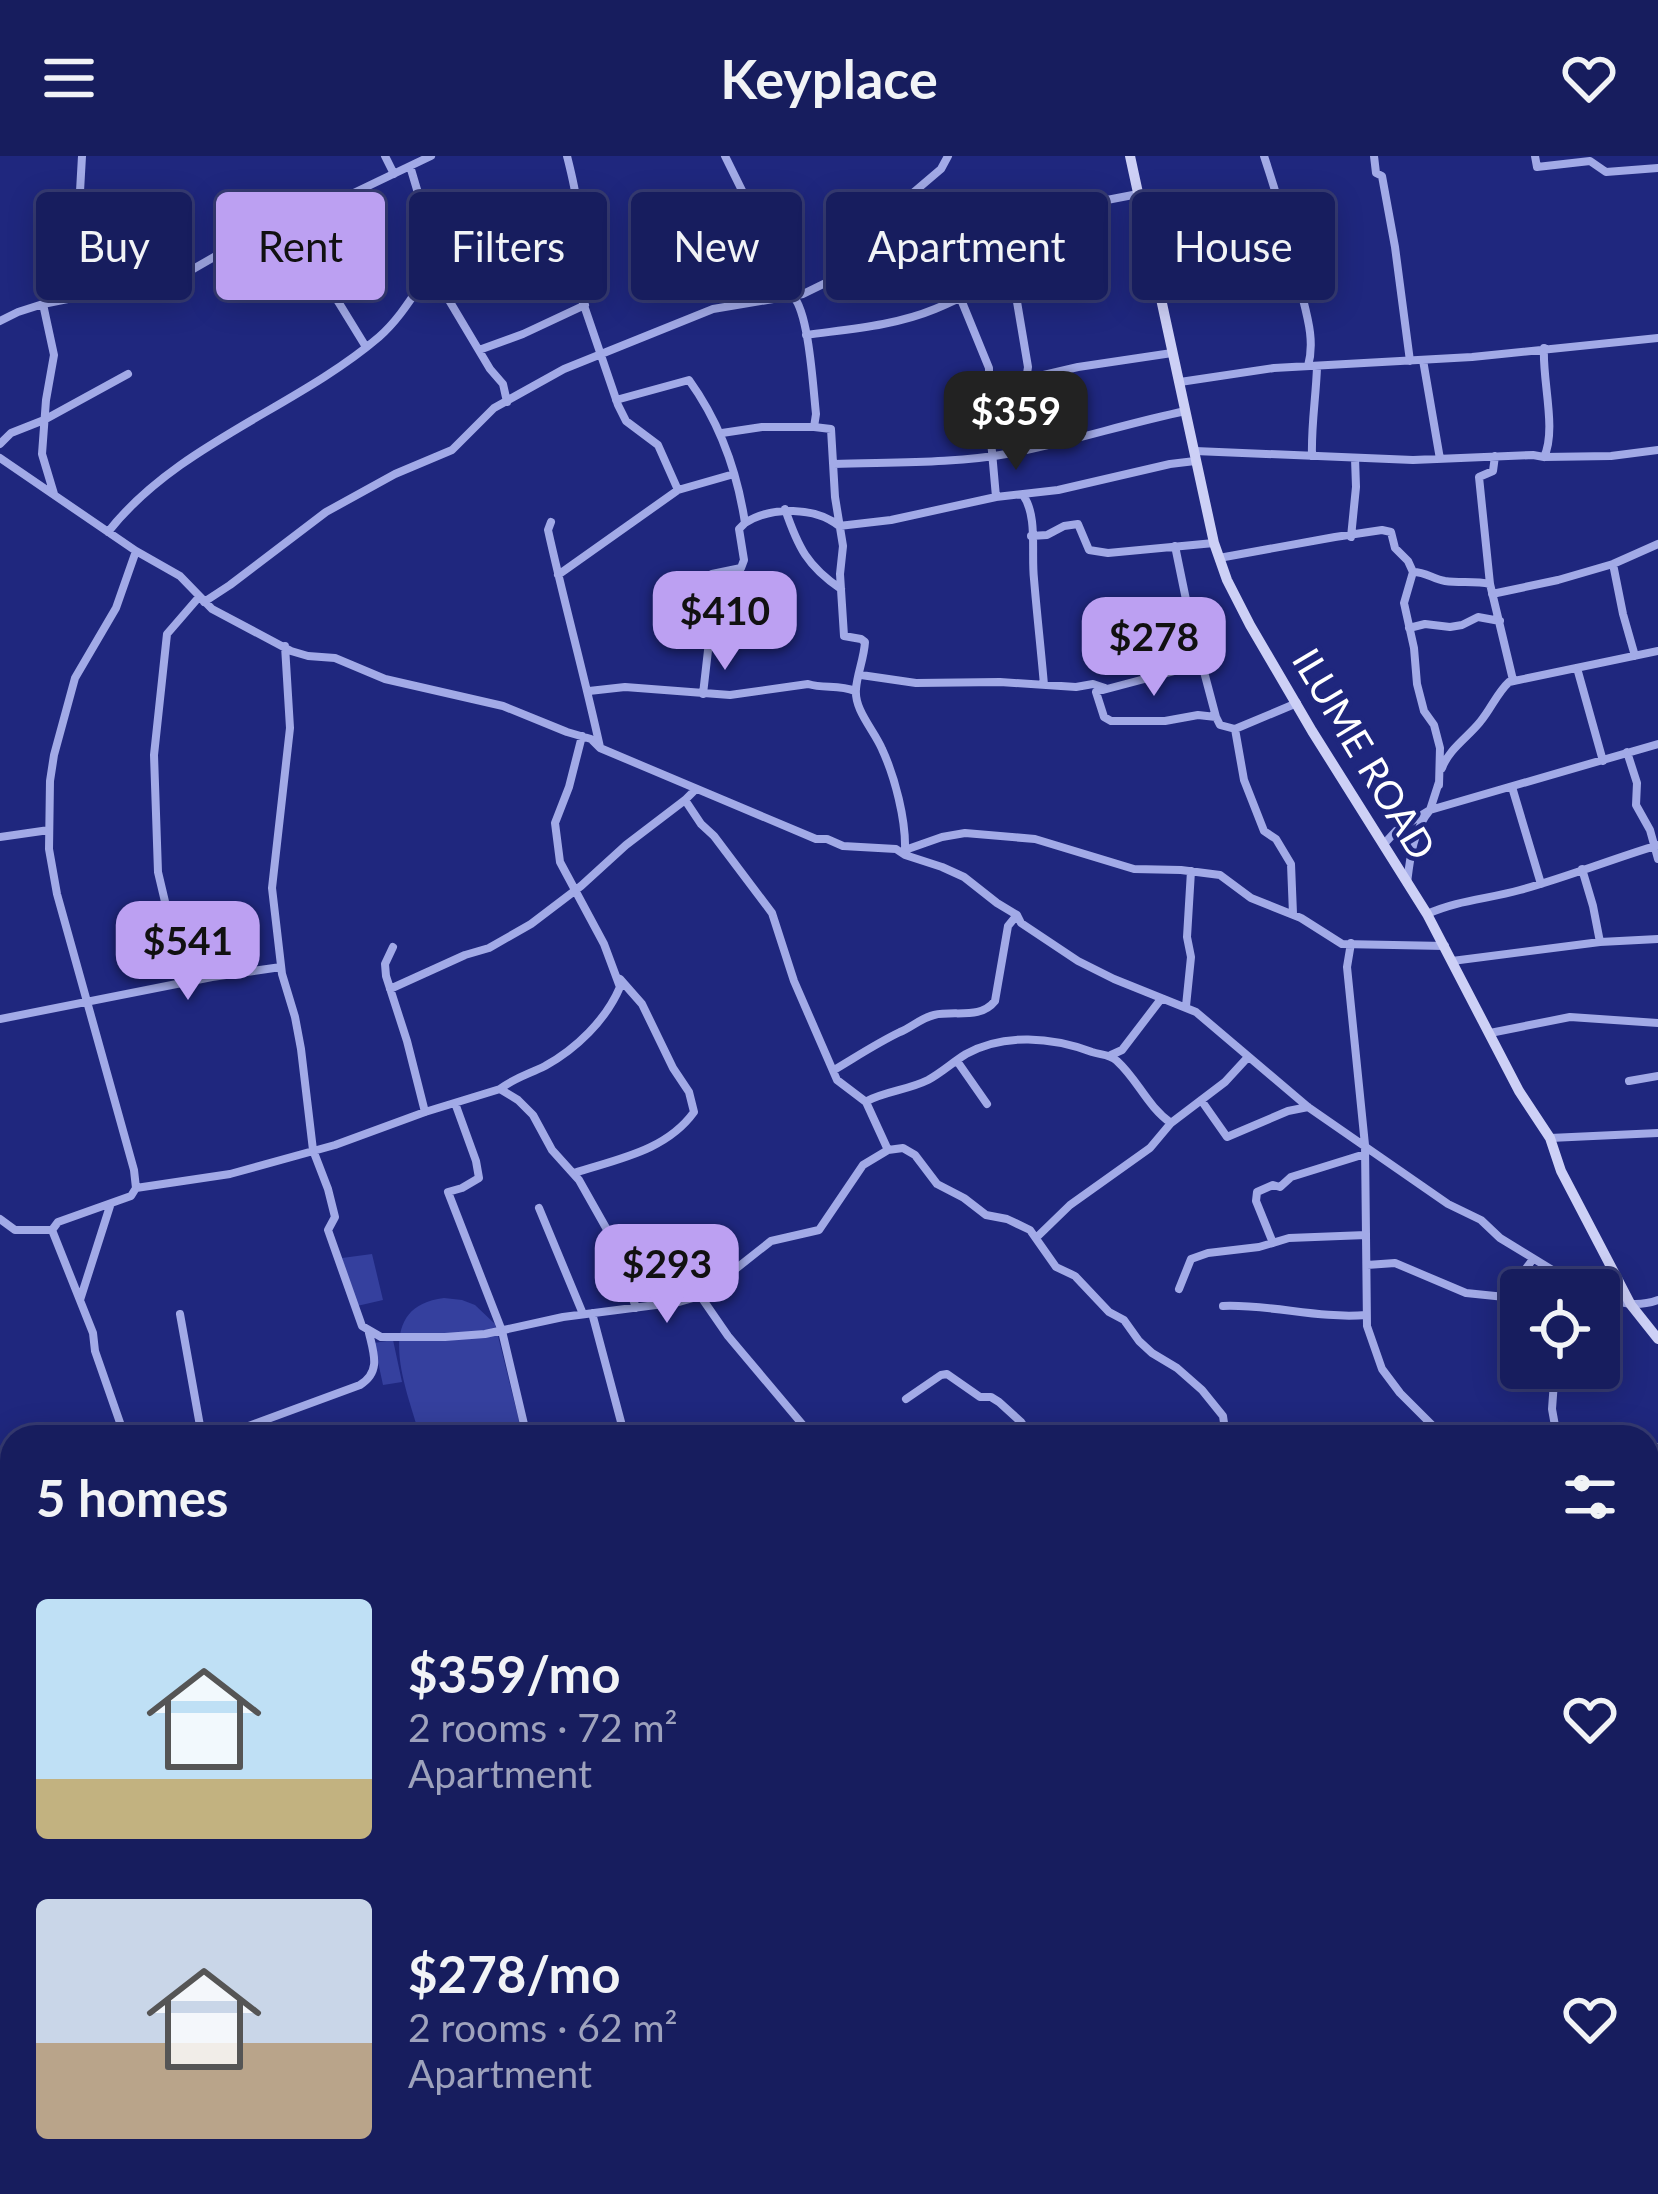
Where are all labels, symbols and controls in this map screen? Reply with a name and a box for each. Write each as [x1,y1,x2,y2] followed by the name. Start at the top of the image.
[36,45,102,111] icon: menu
[1556,45,1622,111] icon: heart
[720,46,938,111] text: Keyplace
[36,192,192,300] chip: Buy
[216,192,385,300] chip: Rent
[409,192,607,300] chip: Filters
[631,192,802,300] chip: New
[826,192,1108,300] chip: Apartment
[1132,192,1335,300] chip: House
[945,371,1087,473] pin: $359
[971,387,1061,433] text: $359
[654,571,796,673] pin: $410
[680,587,770,633] text: $410
[1083,597,1225,699] pin: $278
[1109,613,1199,659] text: $278
[1284,640,1446,867] street label: ILUME ROAD
[117,901,259,1003] pin: $541
[143,917,233,963] text: $541
[596,1224,738,1326] pin: $293
[622,1240,712,1286] text: $293
[1500,1269,1620,1389] map controls
[1500,1269,1620,1389] button: locate
[1557,1464,1623,1530] icon: filters
[36,1467,228,1528] text: 5 homes
[408,1643,621,1704] text: $359/mo
[132,1647,276,1791] icon: home
[1557,1686,1623,1752] icon: heart
[408,1704,678,1750] text: 2 rooms · 72 m²
[408,1750,592,1796] text: Apartment
[408,1943,621,2004] text: $278/mo
[132,1947,276,2091] icon: home
[1557,1986,1623,2052] icon: heart
[408,2004,678,2050] text: 2 rooms · 62 m²
[408,2050,592,2096] text: Apartment

